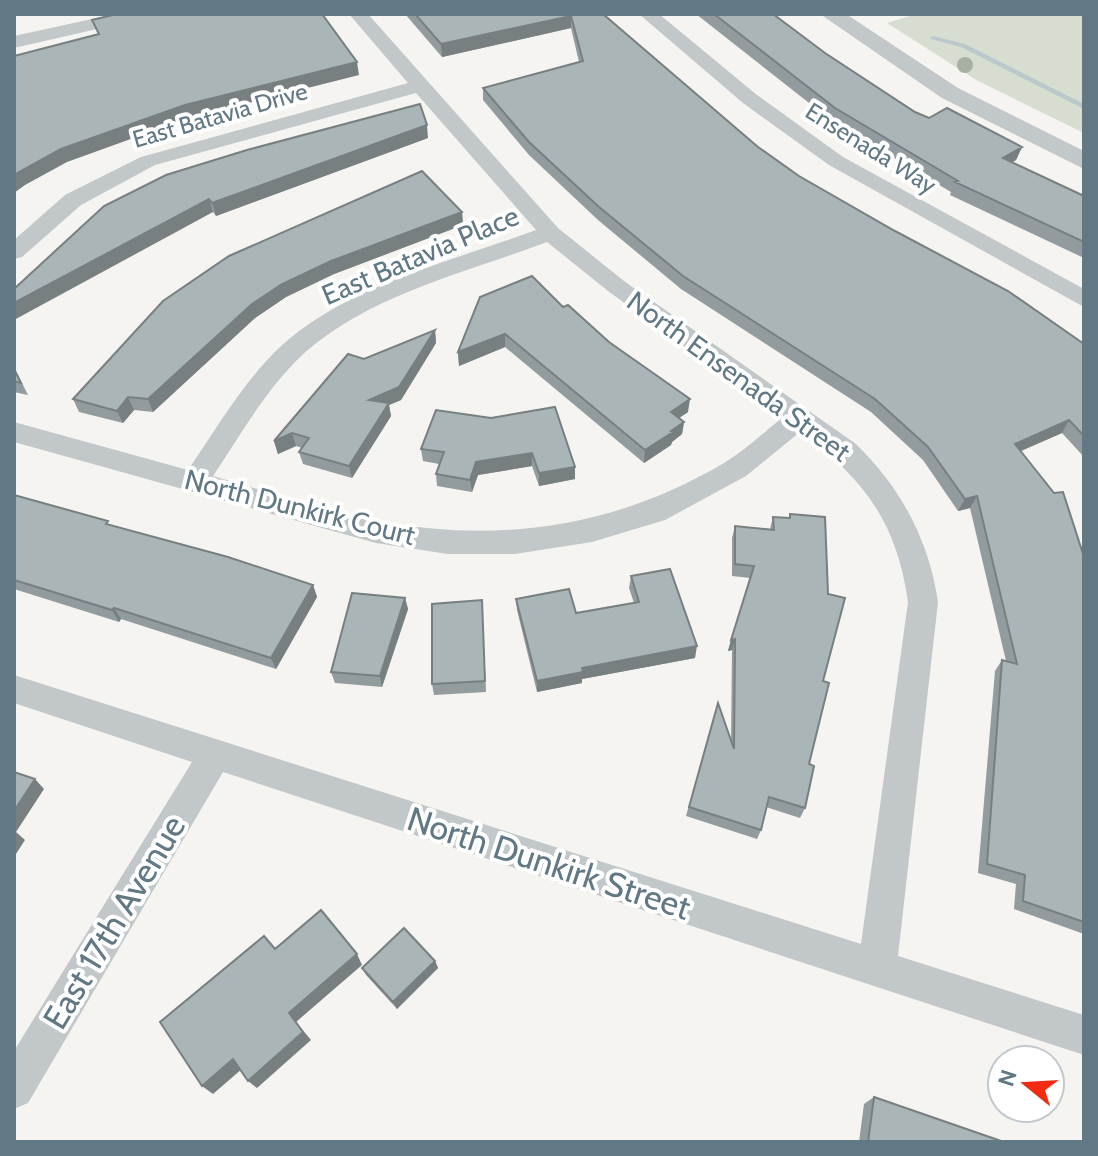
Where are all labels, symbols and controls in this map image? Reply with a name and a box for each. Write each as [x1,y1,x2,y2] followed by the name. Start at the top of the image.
[129,76,311,154] street label: East Batavia Drive
[800,96,942,200] street label: Ensenada Way
[316,198,524,312] street label: East Batavia Place
[621,284,857,468] street label: North Ensenada Street
[181,462,419,552] street label: North Dunkirk Court
[402,797,696,929] street label: North Dunkirk Street
[34,808,194,1036] street label: East 17th Avenue
[986,1044,1066,1124] north arrow
[992,1066,1023,1090] text: N

